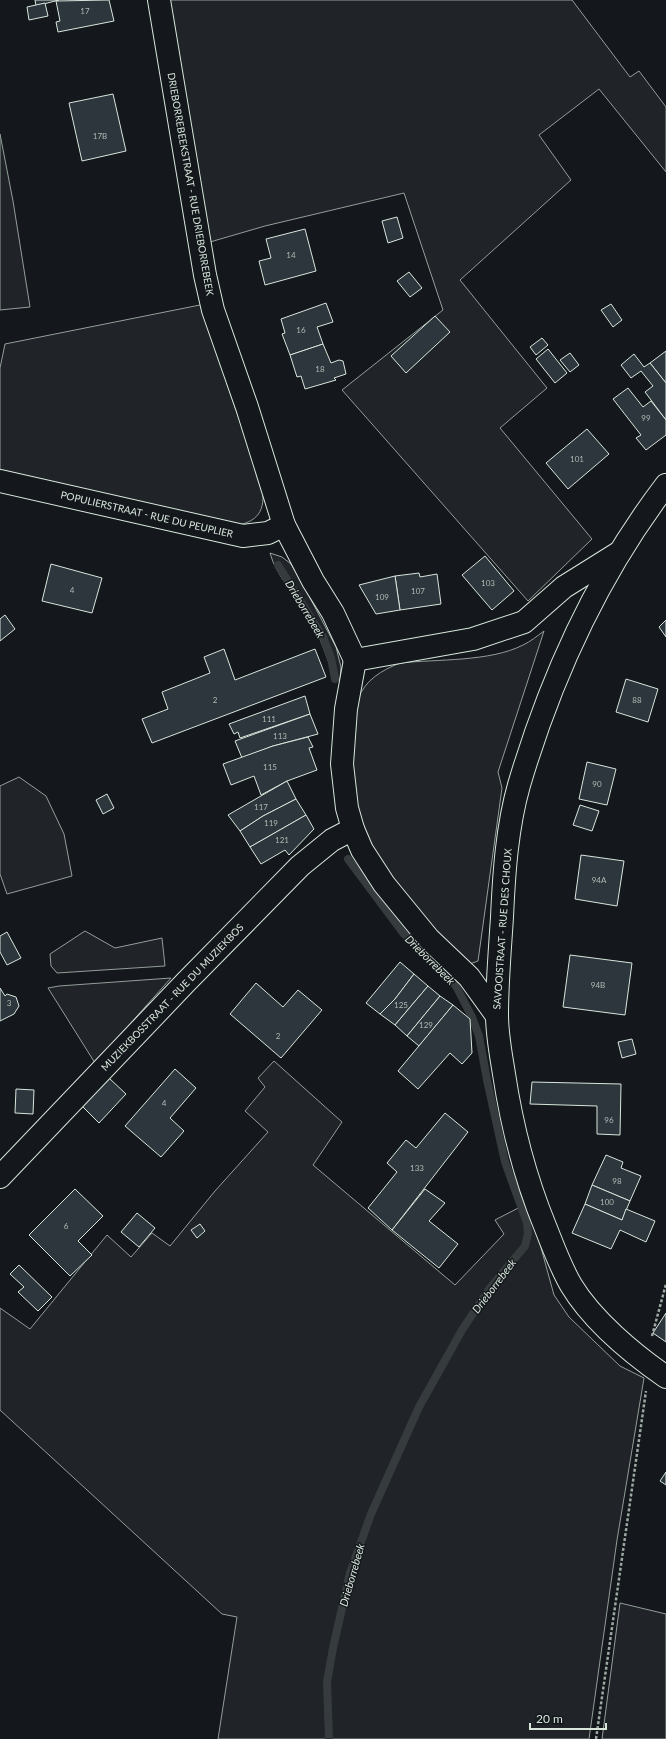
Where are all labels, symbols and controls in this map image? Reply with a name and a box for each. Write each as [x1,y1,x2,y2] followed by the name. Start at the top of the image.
[80,6,90,16] house number: 17
[165,71,217,297] street label: DRIEBORREBEEKSTRAAT - RUE DRIEBORREBEEK
[93,131,107,141] house number: 17B
[286,250,296,260] house number: 14
[296,325,306,335] house number: 16
[315,364,325,374] house number: 18
[641,413,651,423] house number: 99
[570,454,584,464] house number: 101
[60,488,235,540] street label: POPULIERSTRAAT - RUE DU PEUPLIER
[283,578,328,641] water label: Drieborrebeek
[481,578,495,588] house number: 103
[70,585,75,595] house number: 4
[411,586,425,596] house number: 107
[375,592,389,602] house number: 109
[213,695,218,705] house number: 2
[632,695,642,705] house number: 88
[262,714,276,724] house number: 111
[273,731,287,741] house number: 113
[263,762,277,772] house number: 115
[592,779,602,789] house number: 90
[254,802,268,812] house number: 117
[264,818,278,828] house number: 119
[275,835,289,845] house number: 121
[490,848,514,1010] street label: SAVOOISTRAAT - RUE DES CHOUX
[592,875,607,885] house number: 94A
[98,921,246,1073] street label: MUZIEKBOSSTRAAT - RUE DU MUZIEKBOS
[403,932,458,988] water label: Drieborrebeek
[591,980,605,990] house number: 94B
[7,998,12,1008] house number: 3
[394,1000,408,1010] house number: 125
[419,1020,433,1030] house number: 129
[276,1031,281,1041] house number: 2
[162,1098,167,1108] house number: 4
[604,1115,614,1125] house number: 96
[410,1163,424,1173] house number: 133
[612,1176,622,1186] house number: 98
[600,1197,614,1207] house number: 100
[64,1221,69,1231] house number: 6
[469,1255,519,1316] water label: Drieborrebeek
[336,1541,367,1608] water label: Drieborrebeek
[530,1705,606,1731] scale bar
[536,1711,563,1726] text: 20 m

